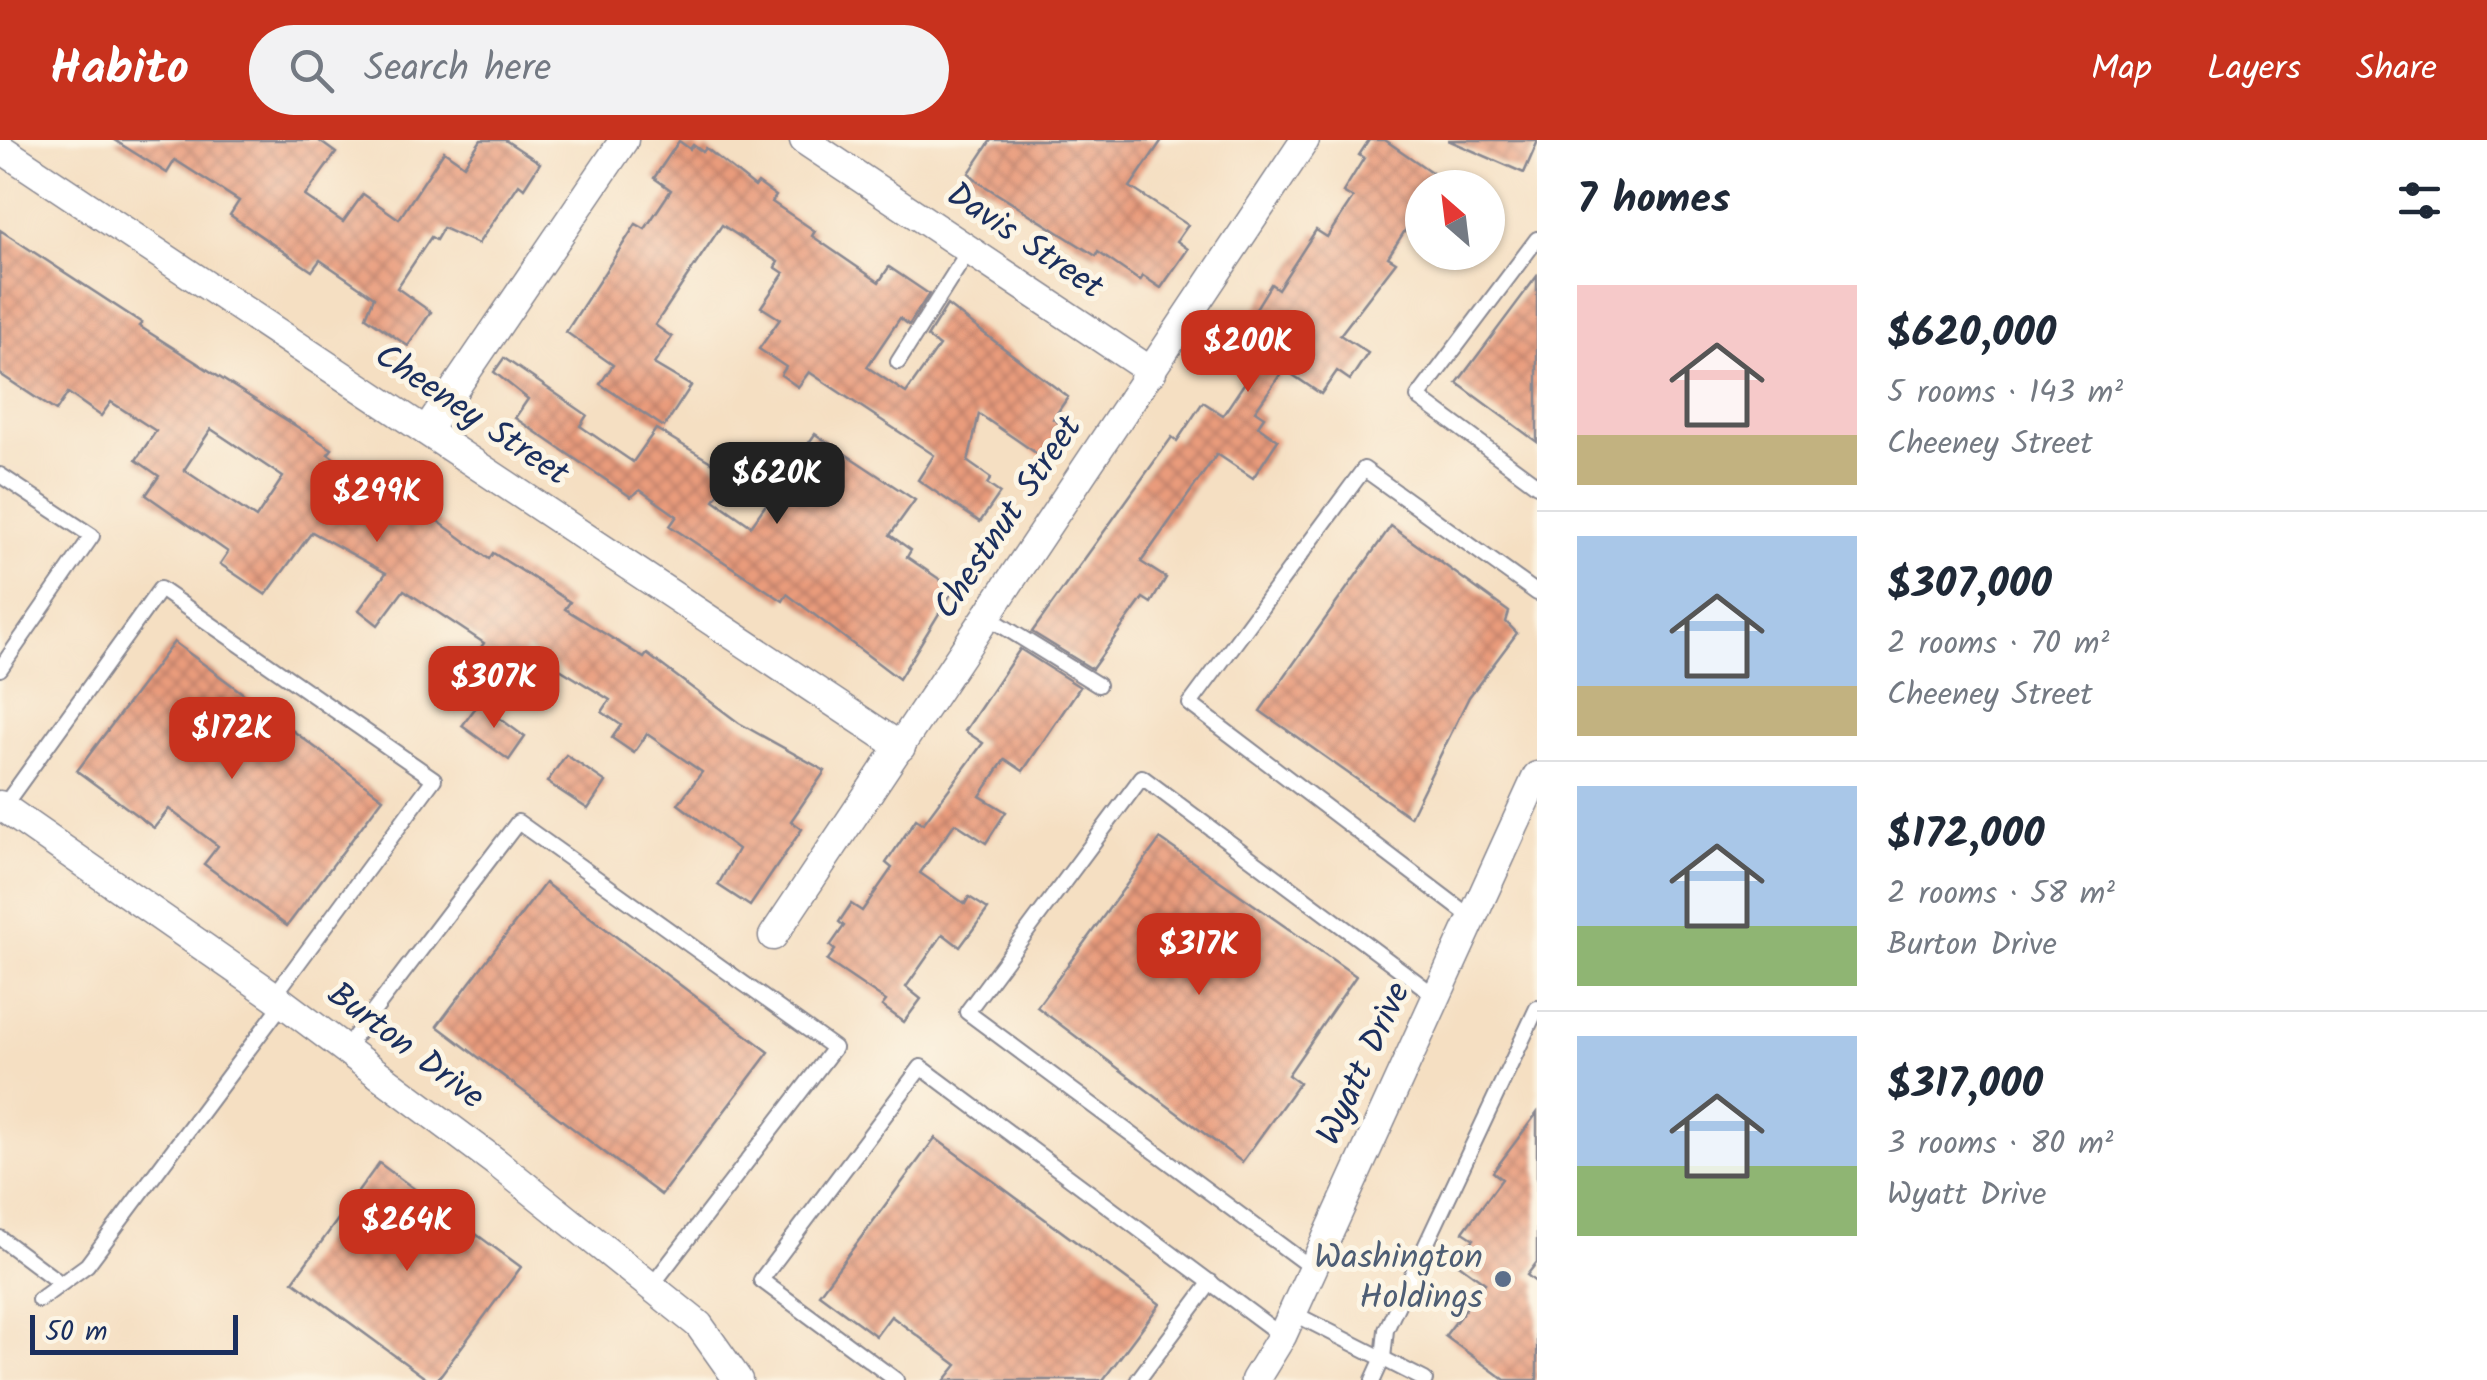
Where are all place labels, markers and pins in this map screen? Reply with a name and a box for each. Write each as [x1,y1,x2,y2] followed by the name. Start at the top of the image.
[1178,310,1318,395] pin: $200K
[707,442,847,527] pin: $620K
[307,460,447,545] pin: $299K
[424,646,564,731] pin: $307K
[162,697,302,782] pin: $172K
[1129,913,1269,998] pin: $317K
[337,1189,477,1274] pin: $264K
[1314,1231,1483,1327] place label: Washington Holdings
[1492,1268,1514,1290] marker: Washington Holdings

